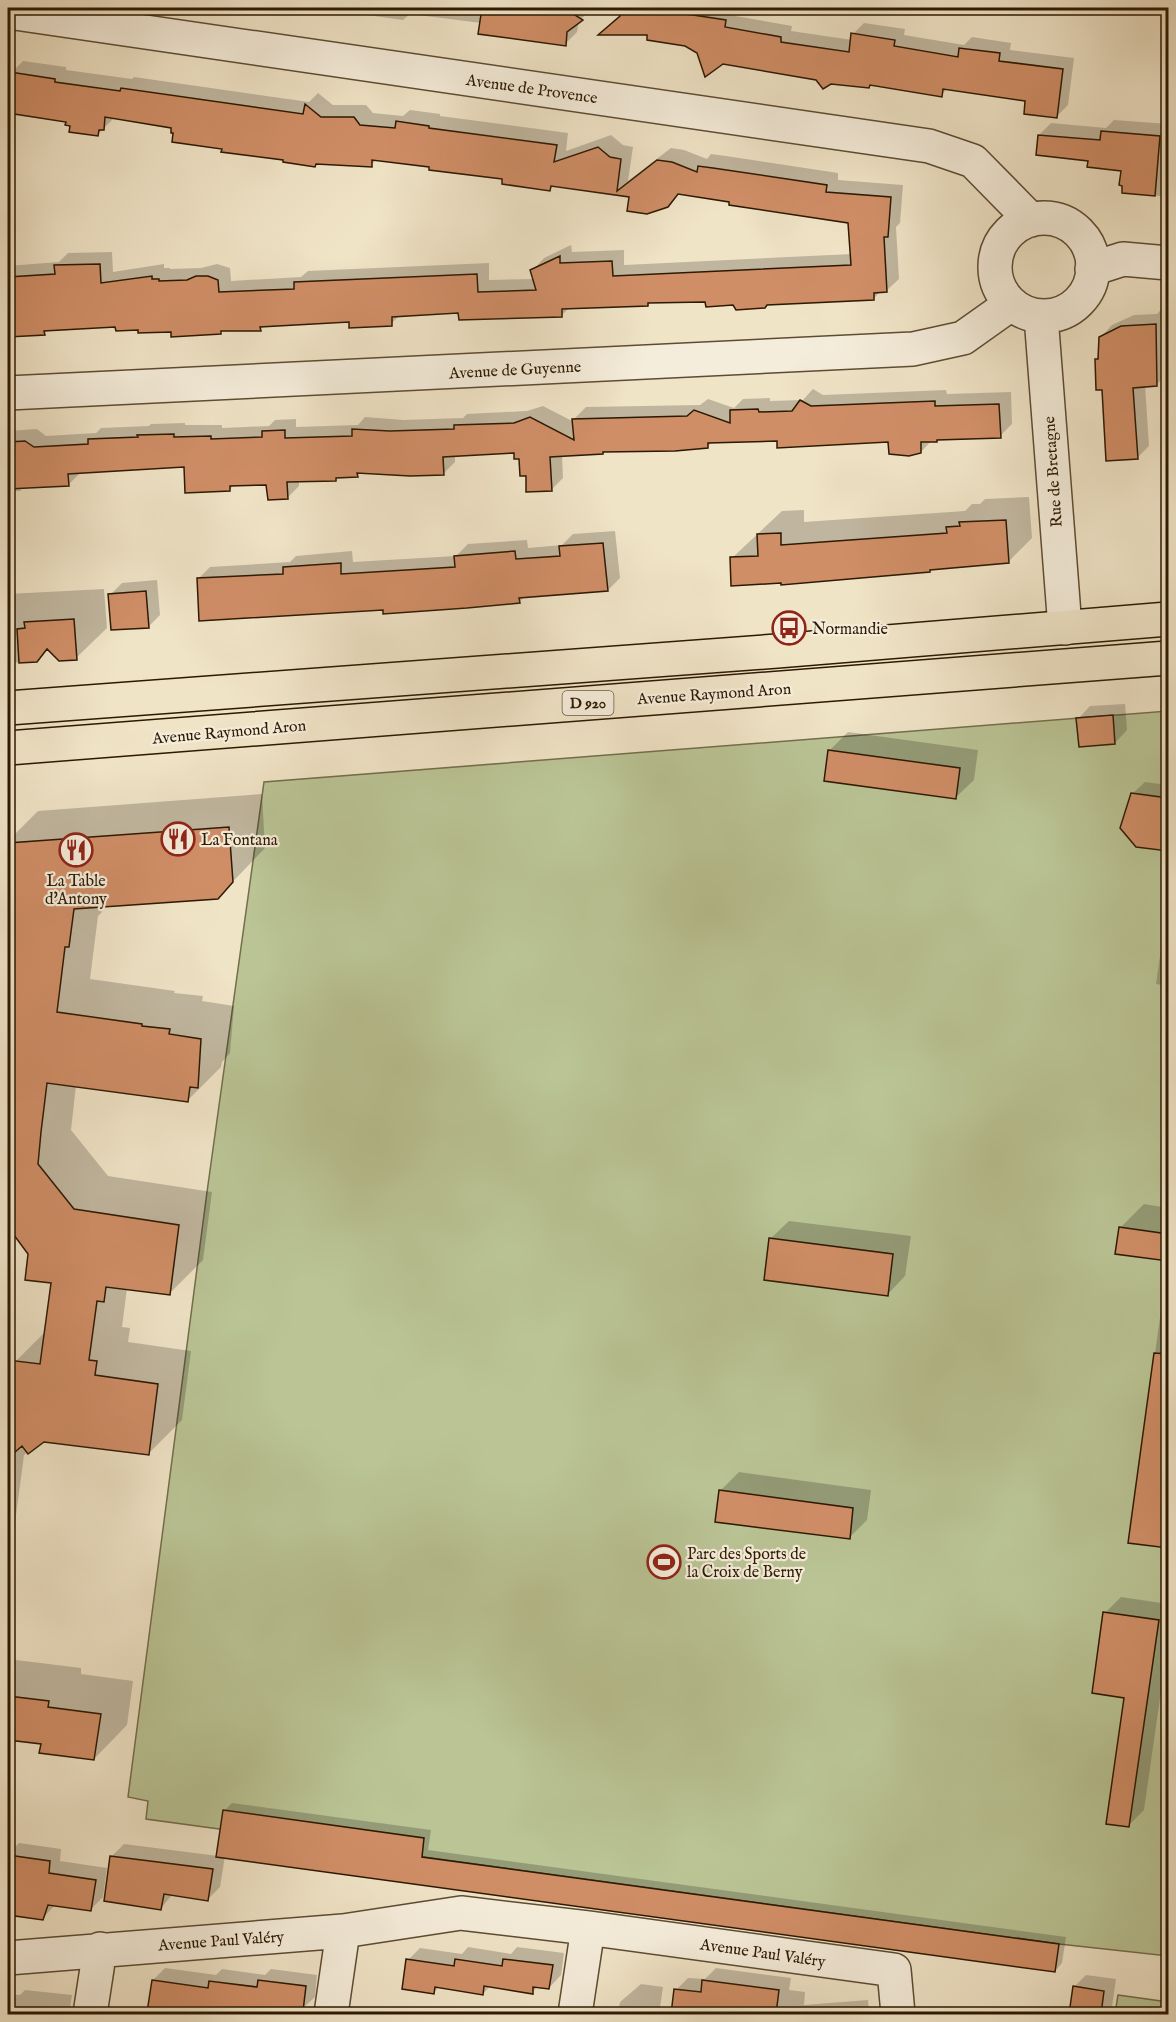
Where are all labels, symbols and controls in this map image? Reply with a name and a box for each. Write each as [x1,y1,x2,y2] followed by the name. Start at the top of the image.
[464,71,599,109] street label: Avenue de Provence
[448,358,582,384] street label: Avenue de Guyenne
[1040,416,1068,528] street label: Rue de Bretagne
[771,610,807,646] bus stop icon: Normandie
[812,620,888,640] place label: Normandie
[635,680,792,710] street label: Avenue Raymond Aron
[562,691,614,715] road number: D 920
[150,716,307,750] street label: Avenue Raymond Aron
[160,821,196,857] restaurant icon: La Fontana
[201,831,278,851] place label: La Fontana
[58,832,94,868] restaurant icon: La Table d'Antony
[45,872,107,910] place label: La Table d'Antony
[646,1544,682,1580] sports icon: Parc des Sports de la Croix de Berny
[687,1545,806,1583] place label: Parc des Sports de la Croix de Berny
[156,1928,285,1956] street label: Avenue Paul Valéry
[698,1935,827,1973] street label: Avenue Paul Valéry

